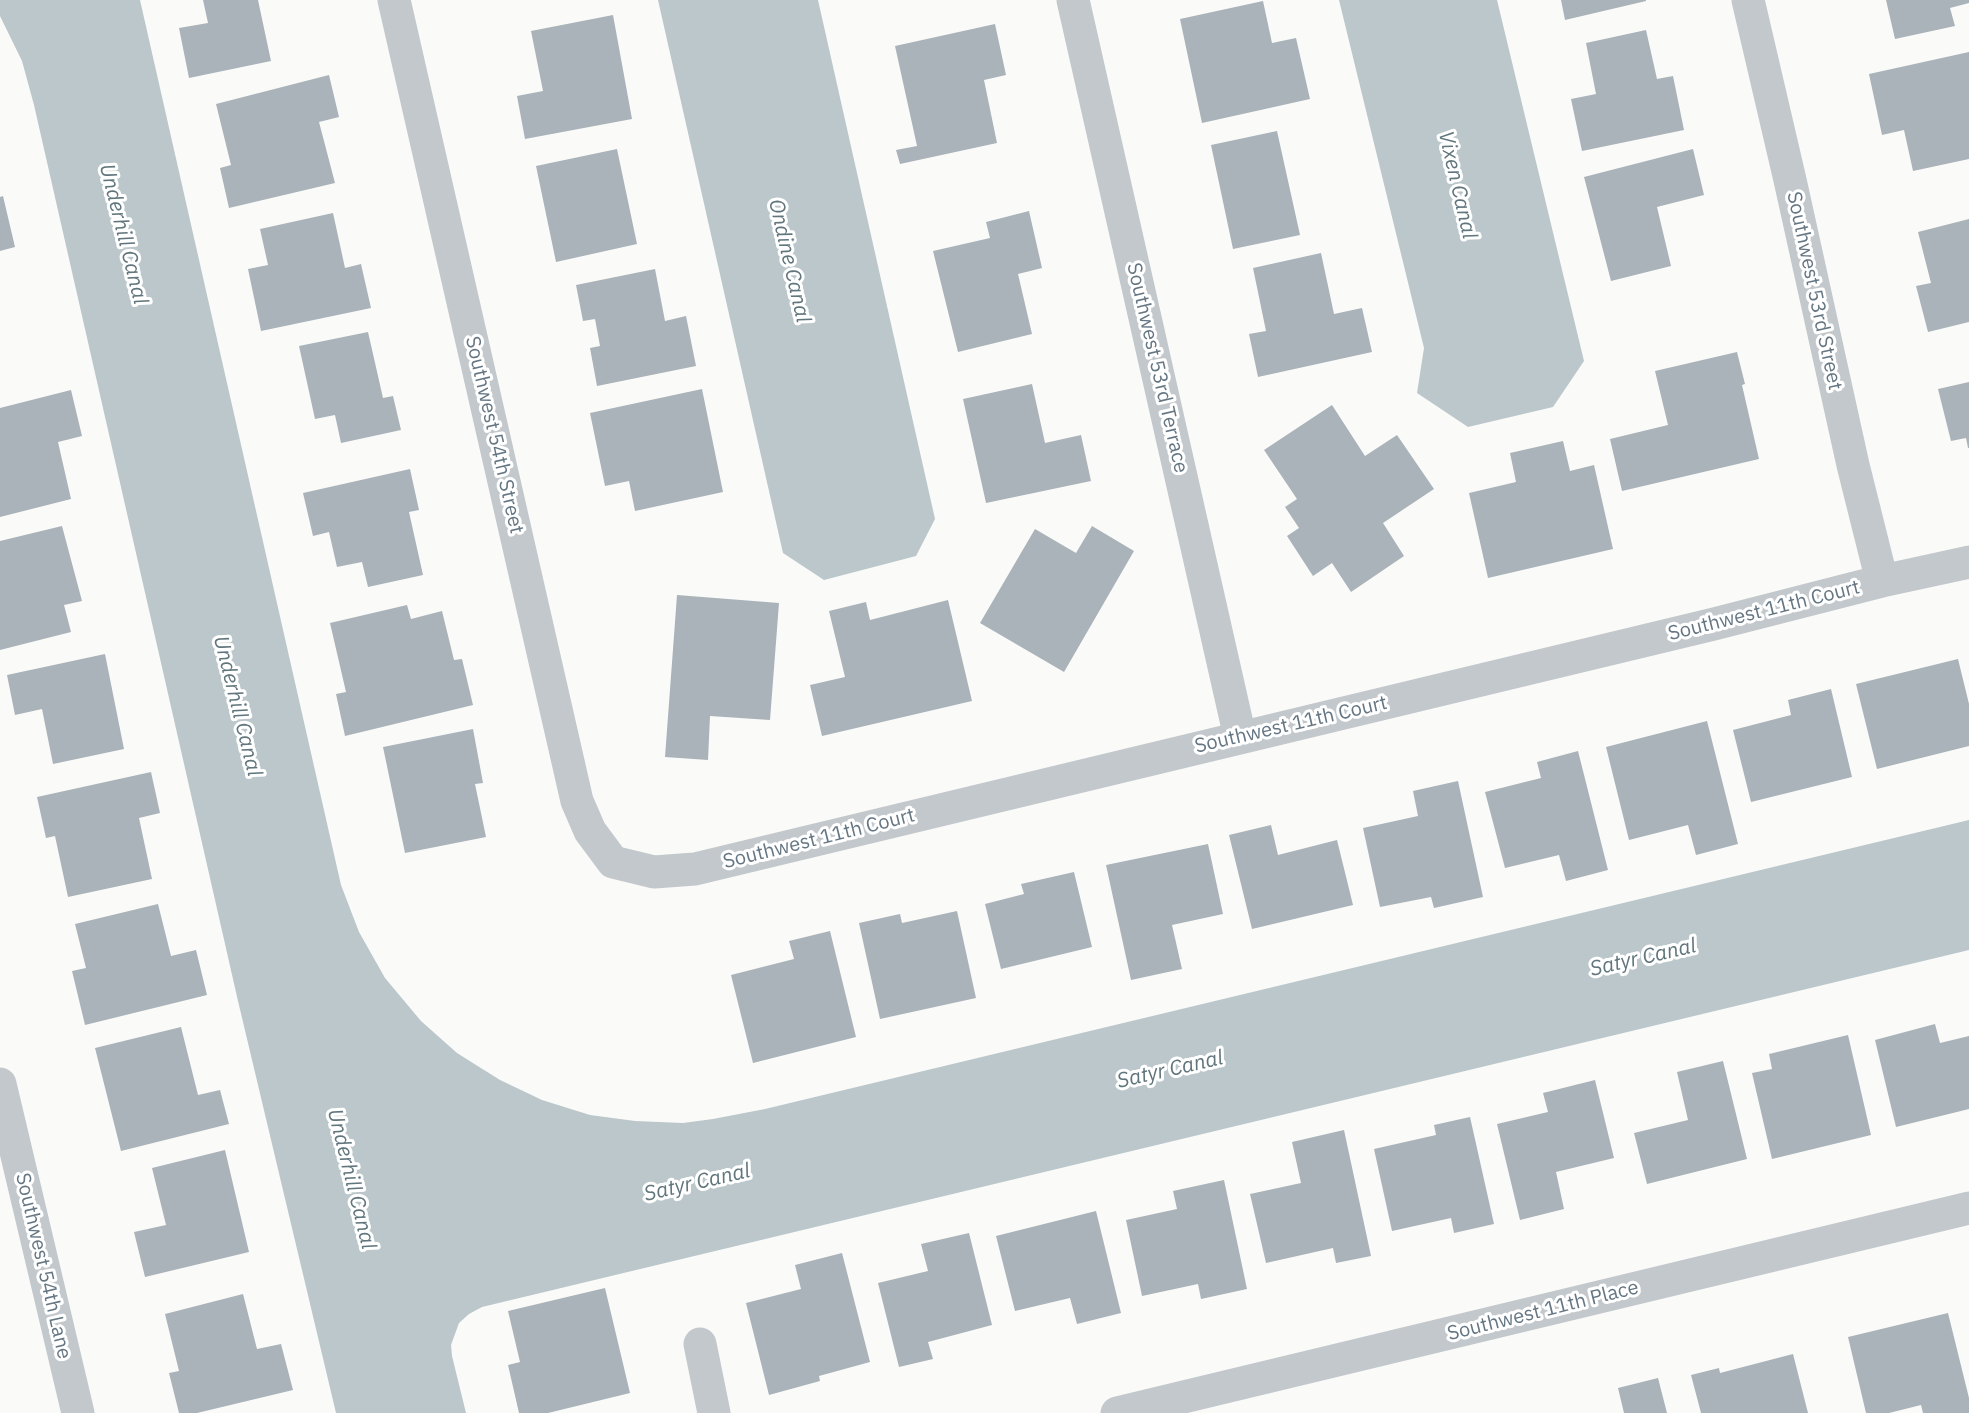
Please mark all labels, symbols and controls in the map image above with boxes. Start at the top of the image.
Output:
water label: Vixen Canal [1432,129,1482,241]
water label: Underhill Canal [93,161,153,307]
street label: Southwest 53rd Street [1781,189,1847,393]
water label: Ondine Canal [763,197,815,325]
street label: Southwest 53rd Terrace [1121,261,1193,475]
street label: Southwest 54th Street [460,334,528,536]
street label: Southwest 11th Court [1666,576,1862,646]
water label: Underhill Canal [207,633,267,779]
street label: Southwest 11th Court [1193,691,1389,759]
street label: Southwest 11th Court [721,804,917,874]
water label: Satyr Canal [1587,934,1699,982]
water label: Satyr Canal [1114,1046,1226,1094]
water label: Underhill Canal [321,1106,381,1252]
water label: Satyr Canal [641,1159,753,1207]
street label: Southwest 54th Lane [10,1171,76,1361]
street label: Southwest 11th Place [1445,1276,1641,1346]

